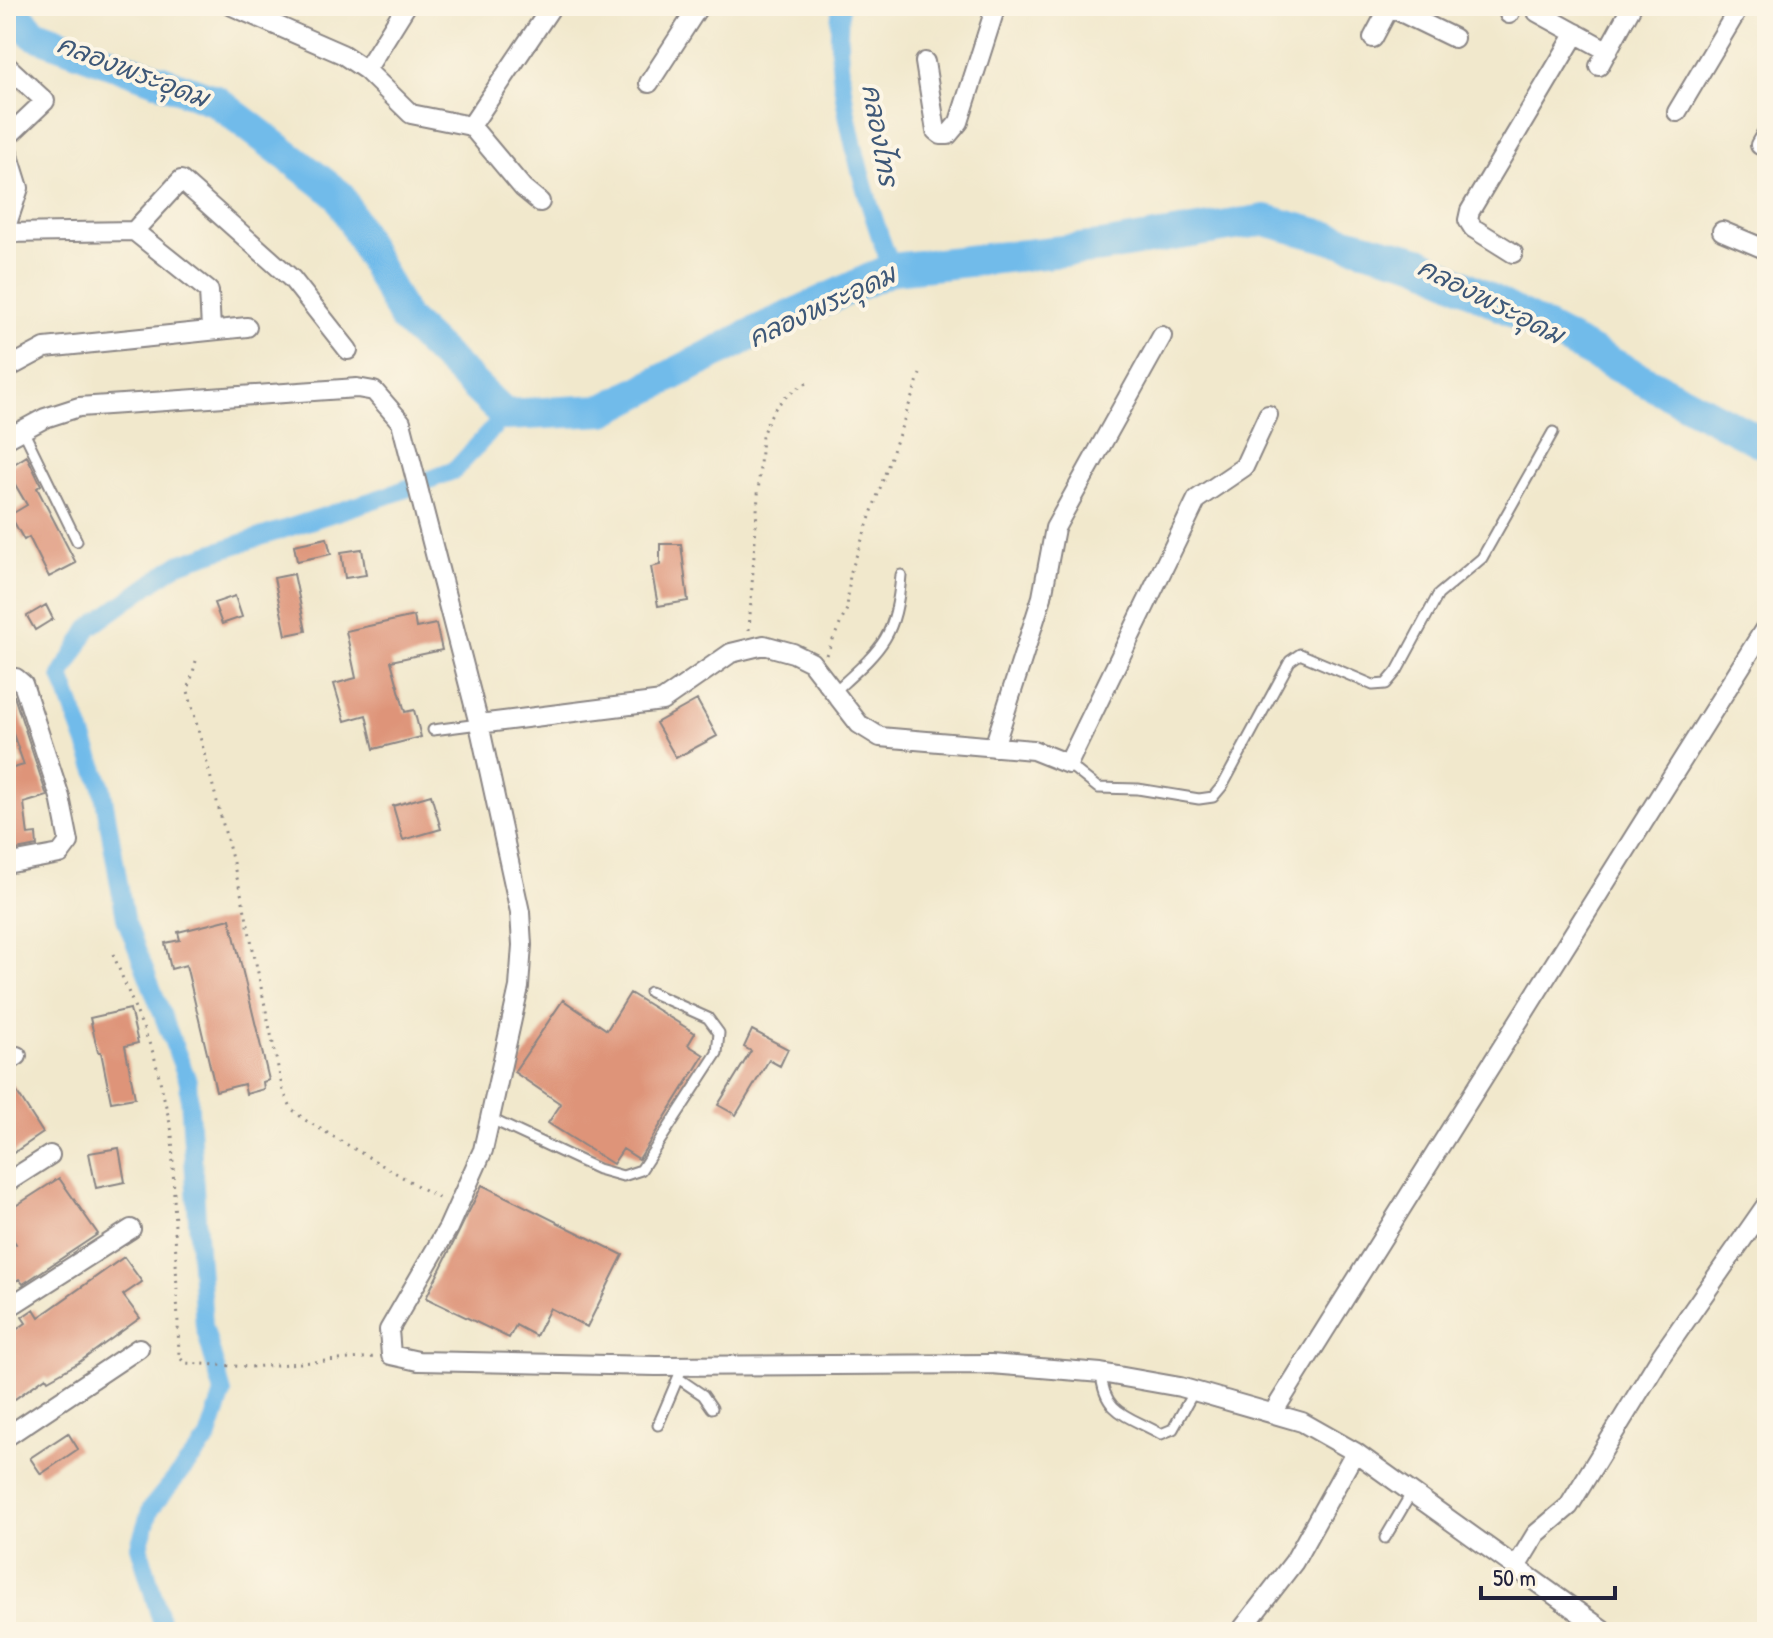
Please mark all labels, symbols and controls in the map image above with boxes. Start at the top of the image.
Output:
water label: คลองพระอุดม [52,26,215,119]
water label: คลองไทร [854,81,907,191]
water label: คลองพระอุดม [1411,249,1572,356]
water label: คลองพระอุดม [742,255,904,358]
scale bar [1481,1550,1615,1600]
text: 50 m [1493,1561,1536,1593]

